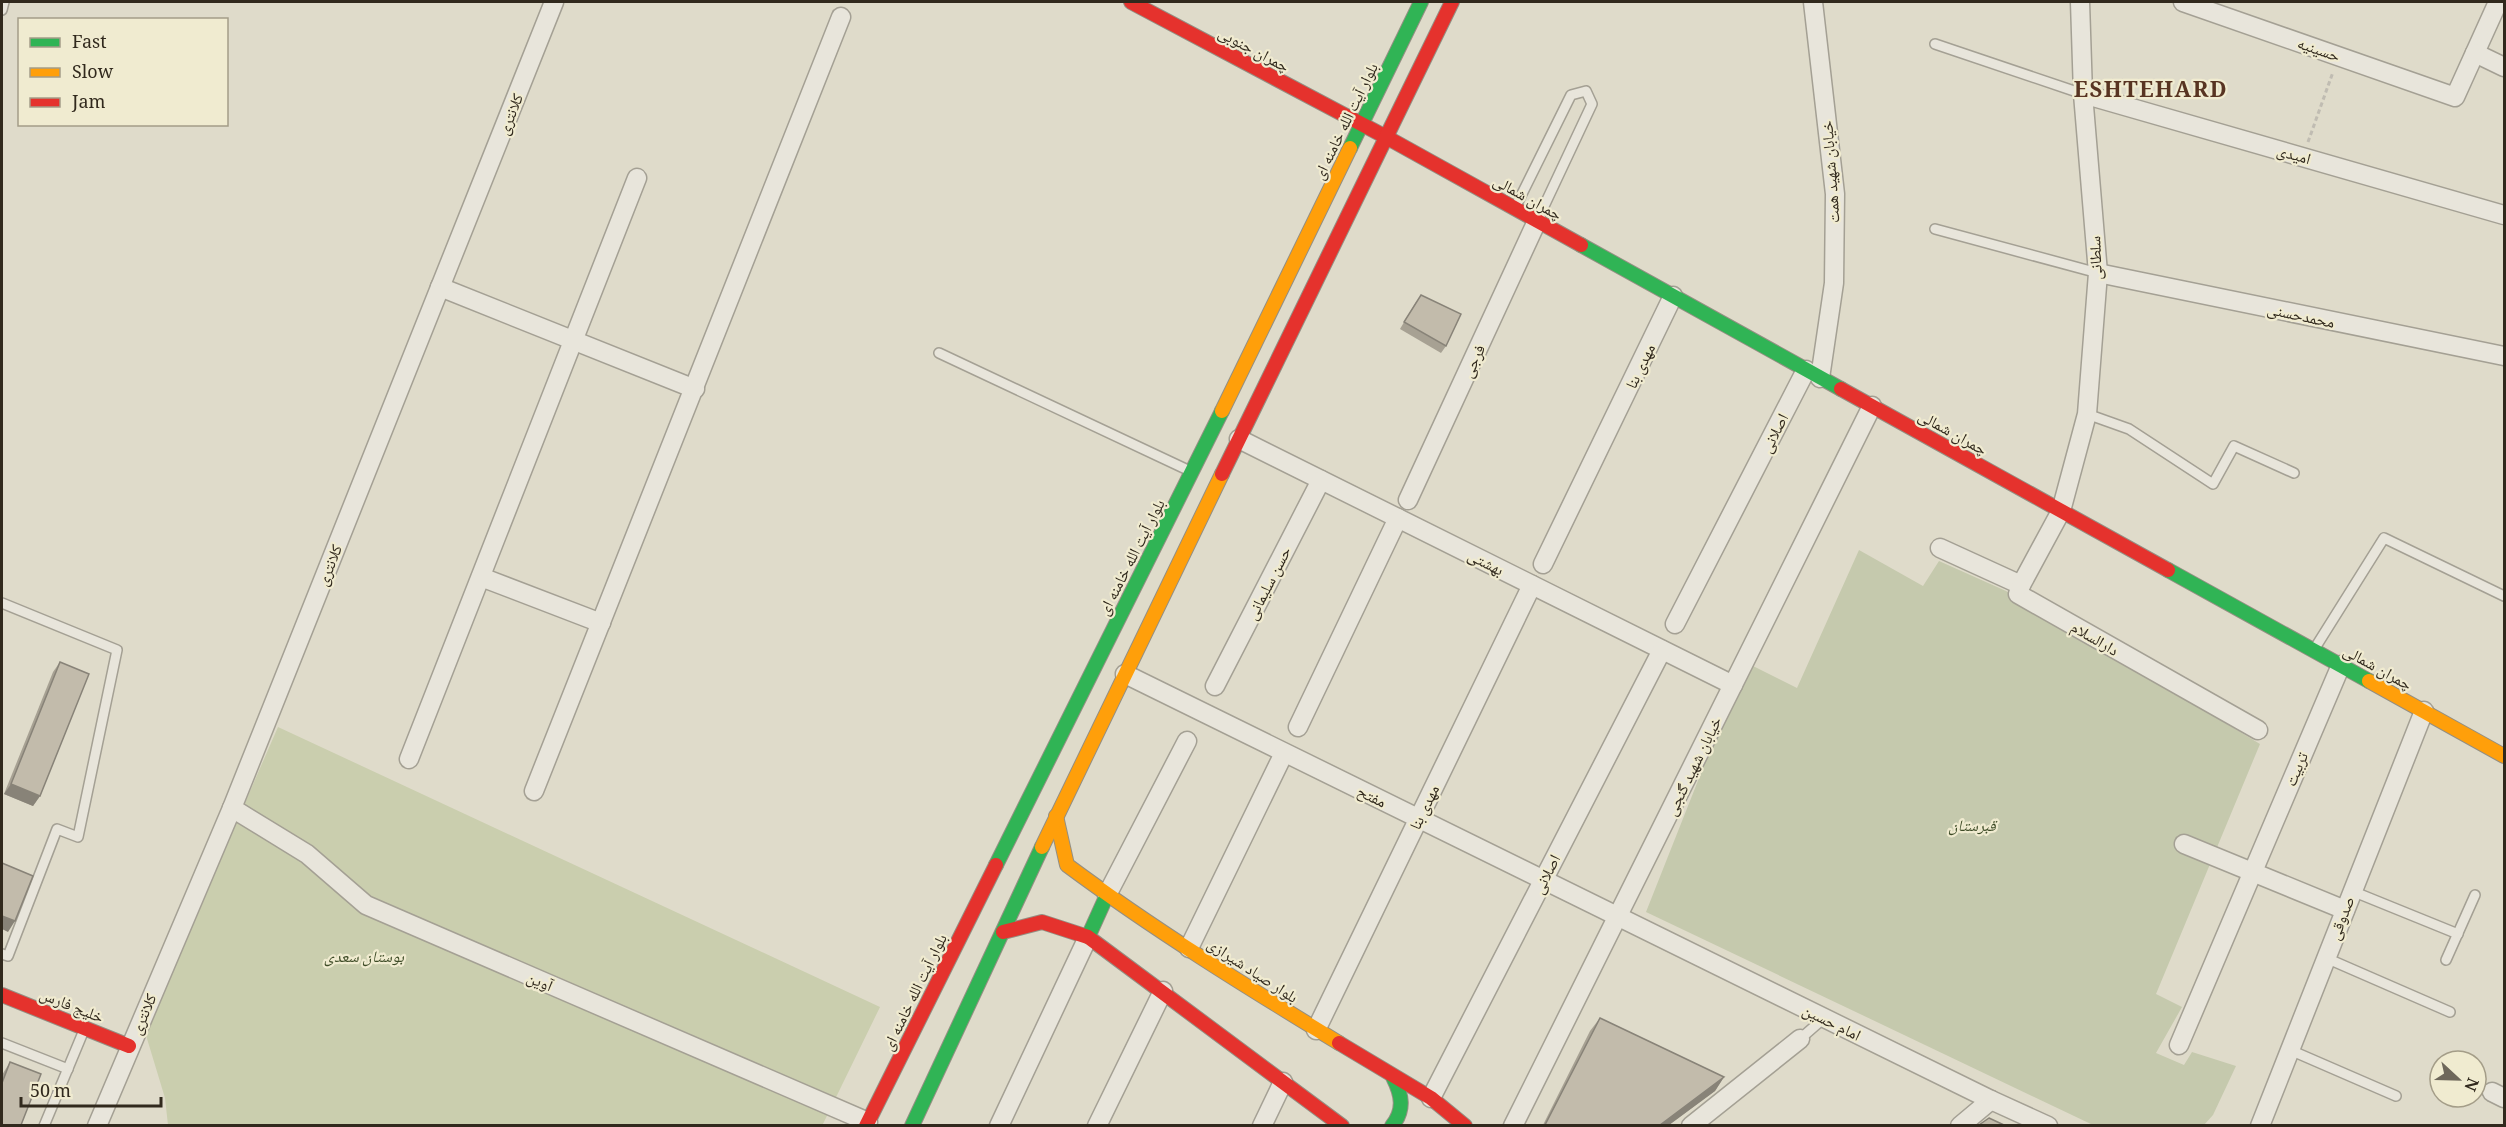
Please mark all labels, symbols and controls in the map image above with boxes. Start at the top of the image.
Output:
legend [18,18,228,126]
street label: چمران جنوبی [1212,21,1293,81]
text: Fast [72,29,107,59]
street label: حسینیه [2293,31,2343,71]
text: Slow [72,59,114,89]
street label: بلوار آیت الله خامنه ای [1307,59,1387,185]
district label: ESHTEHARD [2074,73,2228,111]
text: Jam [71,89,106,119]
street label: کلانتری [492,90,533,140]
street label: خیابان شهید همت [1815,120,1850,224]
street label: امیدی [2273,139,2314,174]
street label: چمران شمالی [1487,169,1566,229]
street label: سلطانی [2083,235,2112,280]
street label: محمدحسنی [2264,297,2337,338]
street label: مهدی بنا [1620,340,1665,394]
street label: فرجی [1456,341,1495,383]
street label: چمران شمالی [1912,404,1991,464]
street label: اصلانی [1755,409,1798,459]
street label: بلوار آیت الله خامنه ای [1092,495,1174,621]
street label: کلانتری [311,541,352,591]
street label: حسن سلیمانی [1240,542,1300,626]
street label: بهشتی [1462,544,1508,585]
street label: دارالسلام [2064,615,2123,665]
street label: چمران شمالی [2337,639,2416,699]
street label: خیابان شهید گنجی [1659,713,1731,821]
street label: تربیت [2279,748,2318,791]
street label: مفتح [1352,780,1390,817]
street label: مهدی بنا [1404,781,1449,835]
park label: قبرستان [1948,814,1998,841]
street label: اصلانی [1527,850,1570,900]
street label: صدوقی [2323,893,2364,945]
street label: بلوار آیت الله خامنه ای [876,930,956,1056]
street label: بلوار صیاد شیرازی [1200,932,1303,1012]
park label: بوستان سعدی [324,945,404,972]
street label: آوین [522,966,557,1001]
street label: خلیج فارس [35,982,107,1032]
street label: کلانتری [124,990,166,1040]
street label: امام حسین [1797,998,1865,1050]
north arrow [2428,1049,2488,1109]
scale bar [21,1070,160,1108]
text: N [2455,1073,2484,1095]
text: 50 m [30,1078,71,1108]

